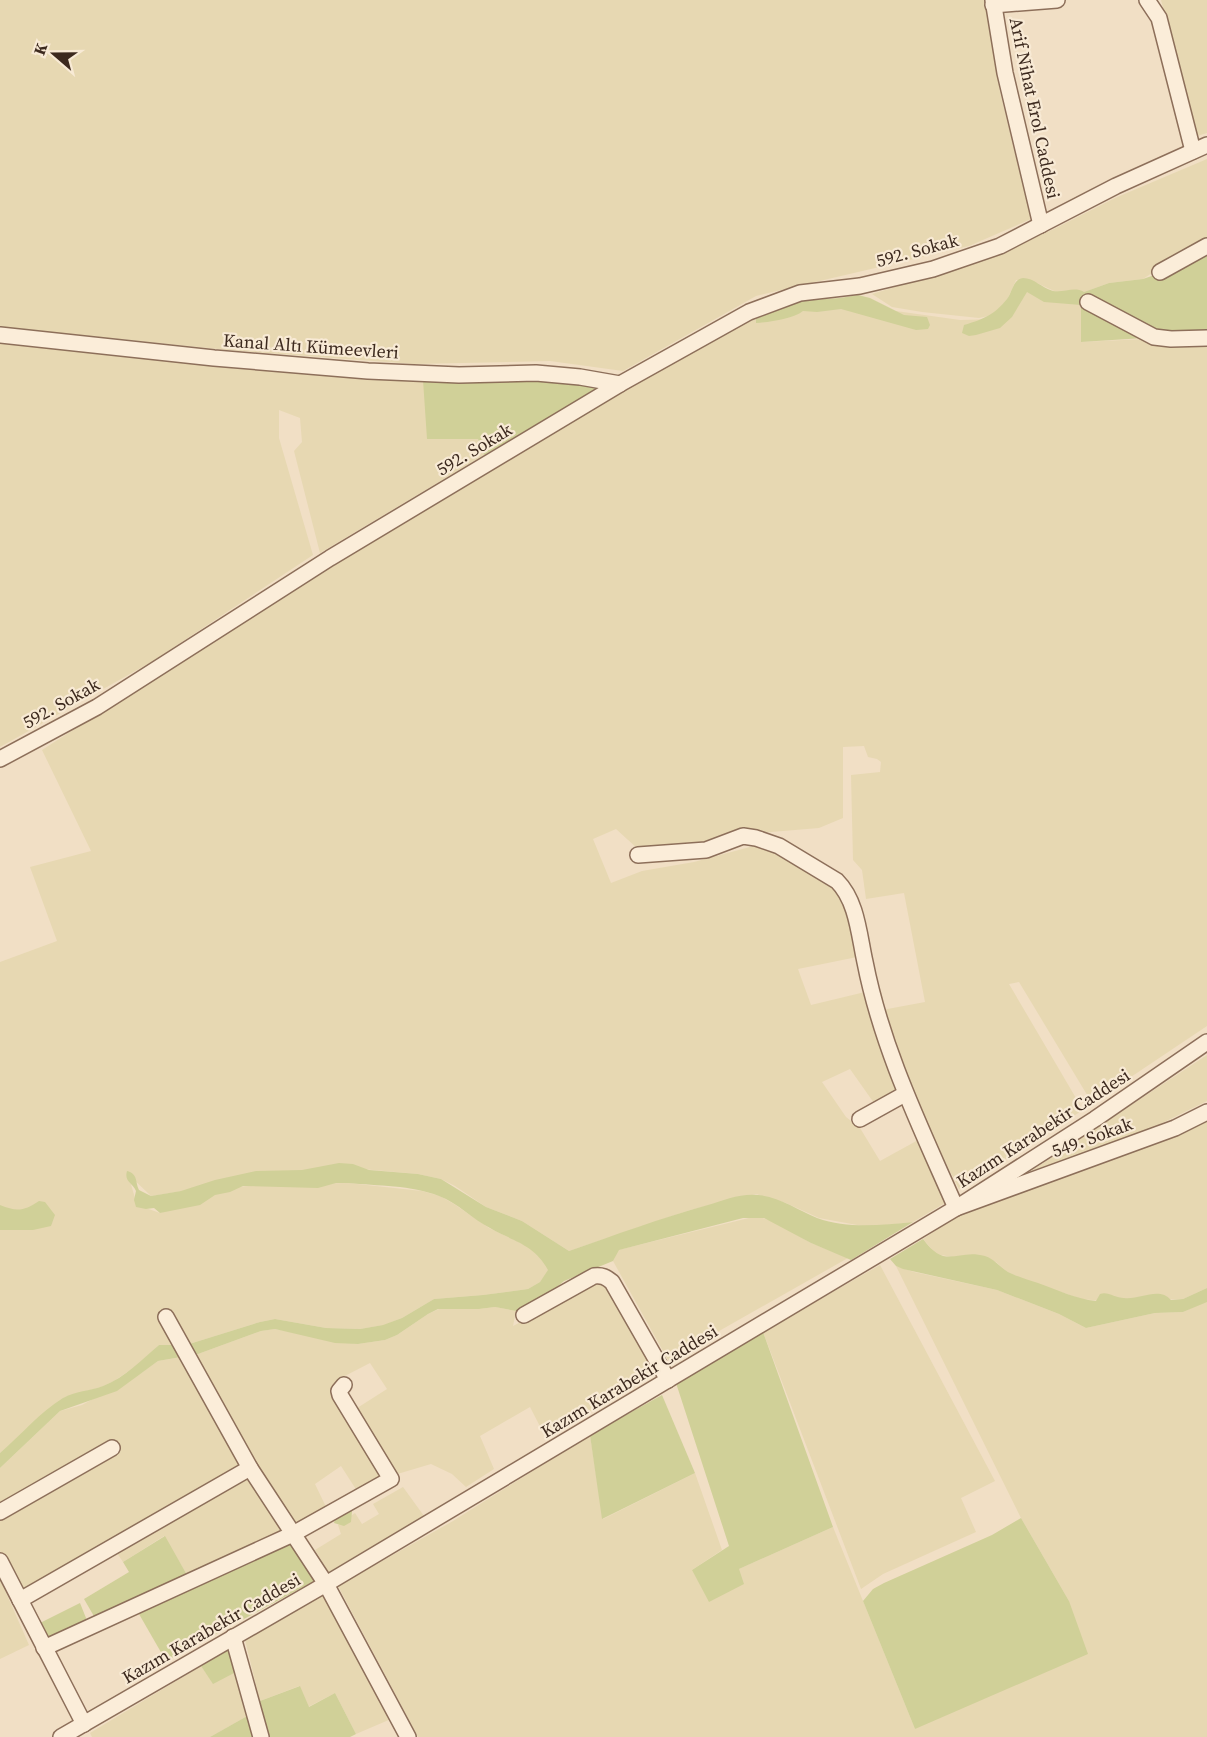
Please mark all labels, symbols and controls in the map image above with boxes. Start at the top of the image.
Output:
street label: Arif Nihat Erol Caddesi [1004,15,1066,201]
north arrow [24,24,84,84]
text: K [28,39,52,58]
street label: 592. Sokak [873,227,961,273]
street label: Kanal Altı Kümeevleri [222,327,400,365]
street label: 592. Sokak [431,416,517,481]
street label: 592. Sokak [18,672,104,734]
street label: Kazım Karabekir Caddesi [951,1062,1135,1194]
street label: 549. Sokak [1048,1111,1136,1163]
street label: Kazım Karabekir Caddesi [536,1318,722,1444]
street label: Kazım Karabekir Caddesi [117,1567,305,1689]

